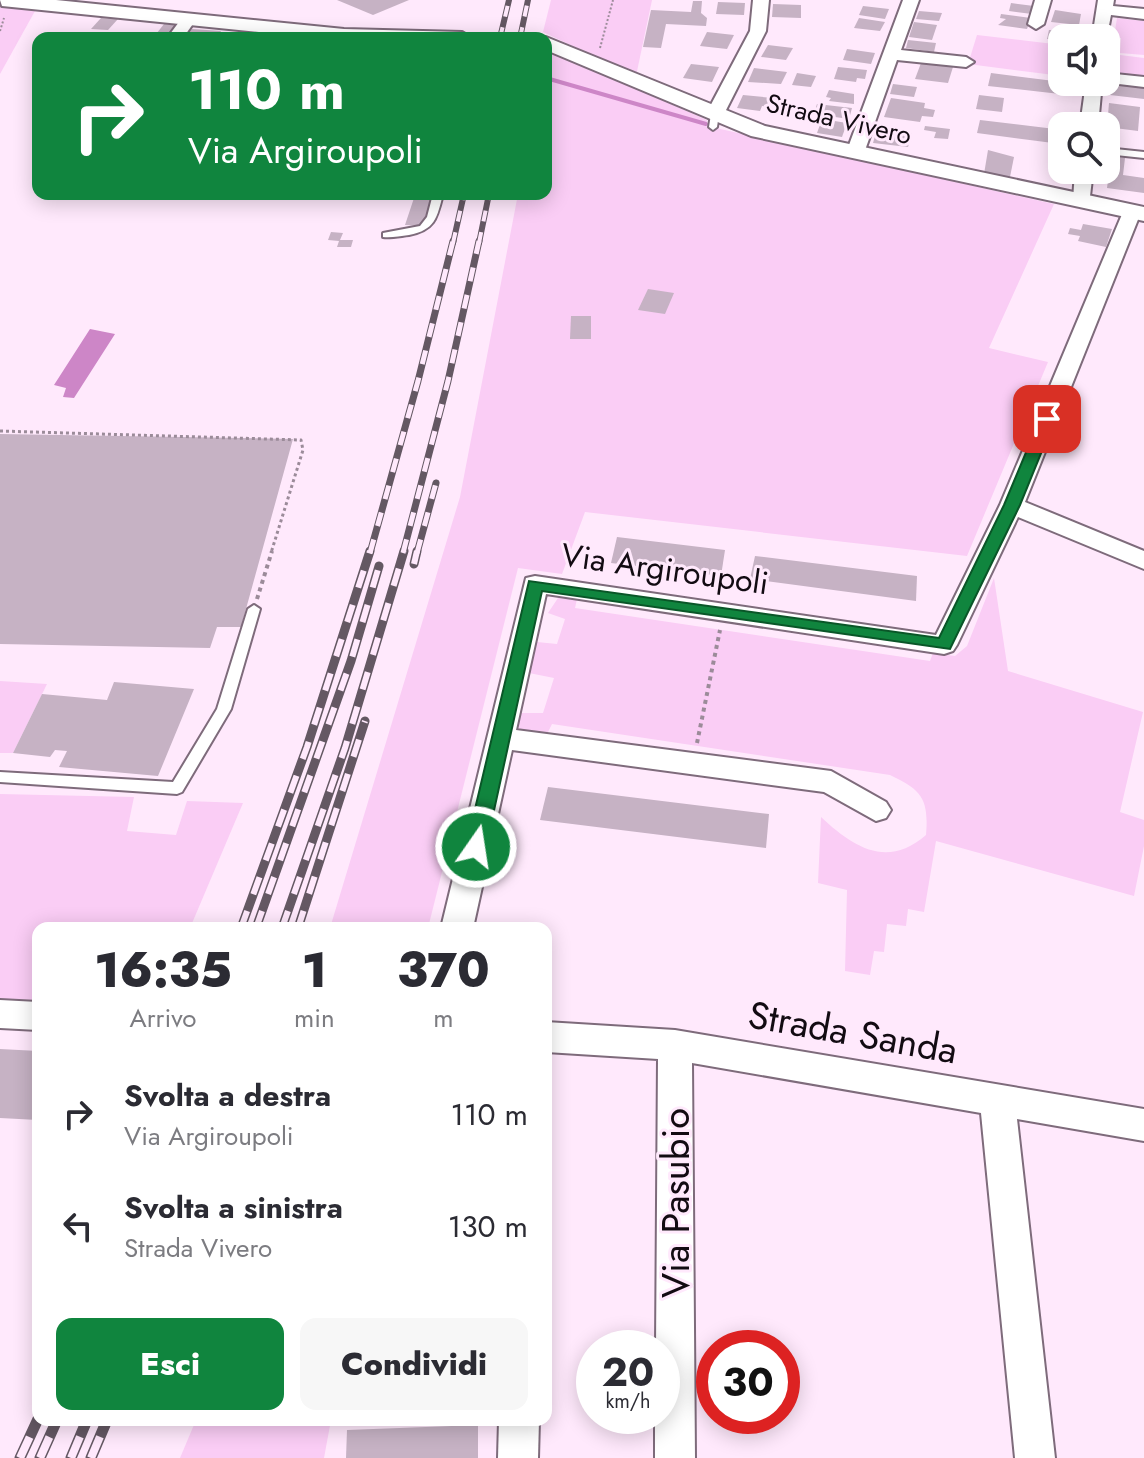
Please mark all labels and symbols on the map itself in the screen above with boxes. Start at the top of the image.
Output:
street label: Strada Vivero [763,84,915,154]
pin [1013,385,1081,453]
street label: Via Argiroupoli [558,532,772,606]
position arrow [434,805,518,889]
street label: Strada Sanda [744,987,962,1077]
street label: Via Pasubio [648,1108,703,1298]
speed limit sign: 30 [696,1330,800,1434]

